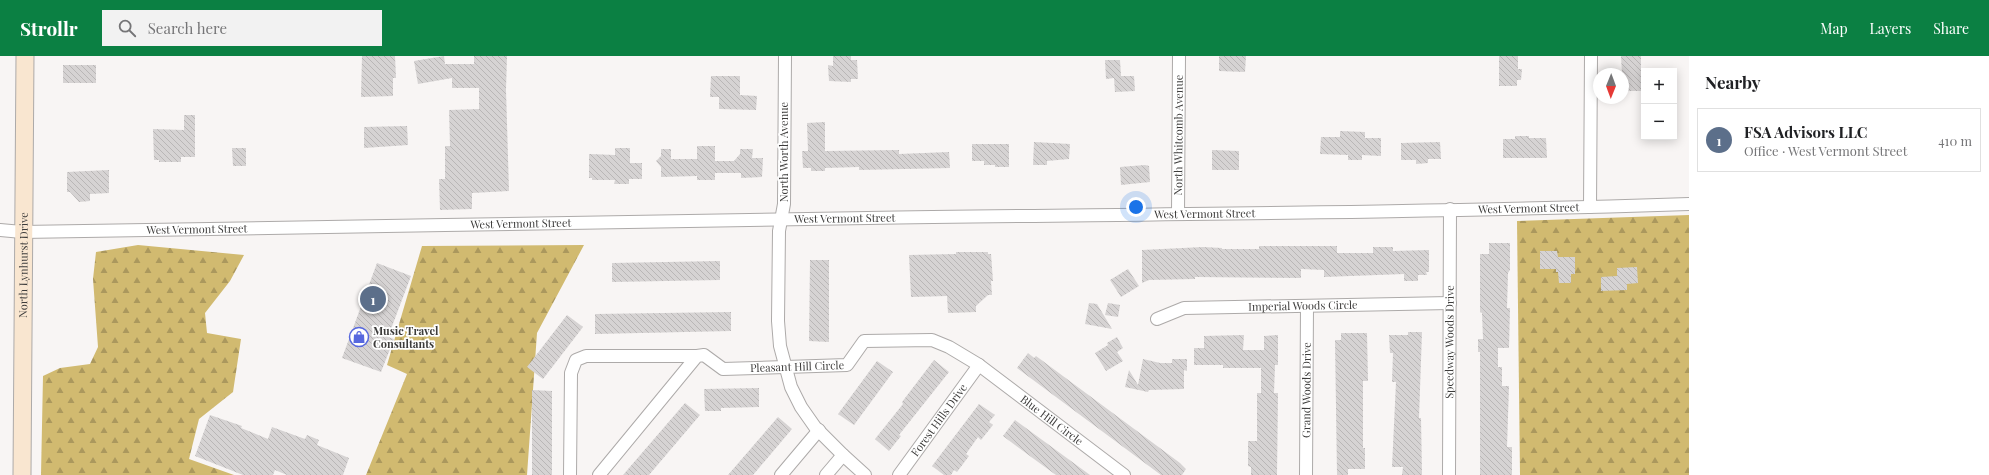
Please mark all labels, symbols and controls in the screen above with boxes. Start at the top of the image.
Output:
search box [102,10,382,46]
text: Strollr [20,15,78,41]
icon: search [116,17,138,39]
text: Search here [148,18,227,38]
text: Map [1820,19,1848,38]
text: Layers [1870,19,1911,38]
text: Share [1933,19,1969,38]
north arrow [1593,68,1629,104]
map controls [1641,68,1677,140]
button: + [1641,68,1677,104]
text: Nearby [1705,71,1760,93]
street label: North Whitcomb Avenue [1170,74,1186,195]
street label: North Worth Avenue [776,101,791,202]
button: − [1641,104,1677,140]
text: FSA Advisors LLC [1744,122,1867,142]
text: 1 [1717,132,1721,149]
text: 410 m [1938,132,1972,149]
text: Office · West Vermont Street [1744,142,1907,159]
your location [1126,197,1146,217]
street label: West Vermont Street [1477,199,1580,217]
street label: West Vermont Street [1153,205,1255,221]
street label: West Vermont Street [793,210,896,226]
street label: North Lynhurst Drive [15,212,31,318]
street label: West Vermont Street [469,215,572,232]
street label: West Vermont Street [145,220,248,237]
pin: 1 [360,284,386,314]
street label: Speedway Woods Drive [1441,285,1457,399]
street label: Imperial Woods Circle [1248,297,1358,314]
place label: Music Travel Consultants [373,323,439,351]
shop icon: Music Travel Consultants [348,326,370,348]
street label: Grand Woods Drive [1298,342,1314,438]
street label: Pleasant Hill Circle [750,357,845,375]
street label: Forest Hills Drive [907,380,970,459]
street label: Blue Hill Circle [1018,391,1087,449]

